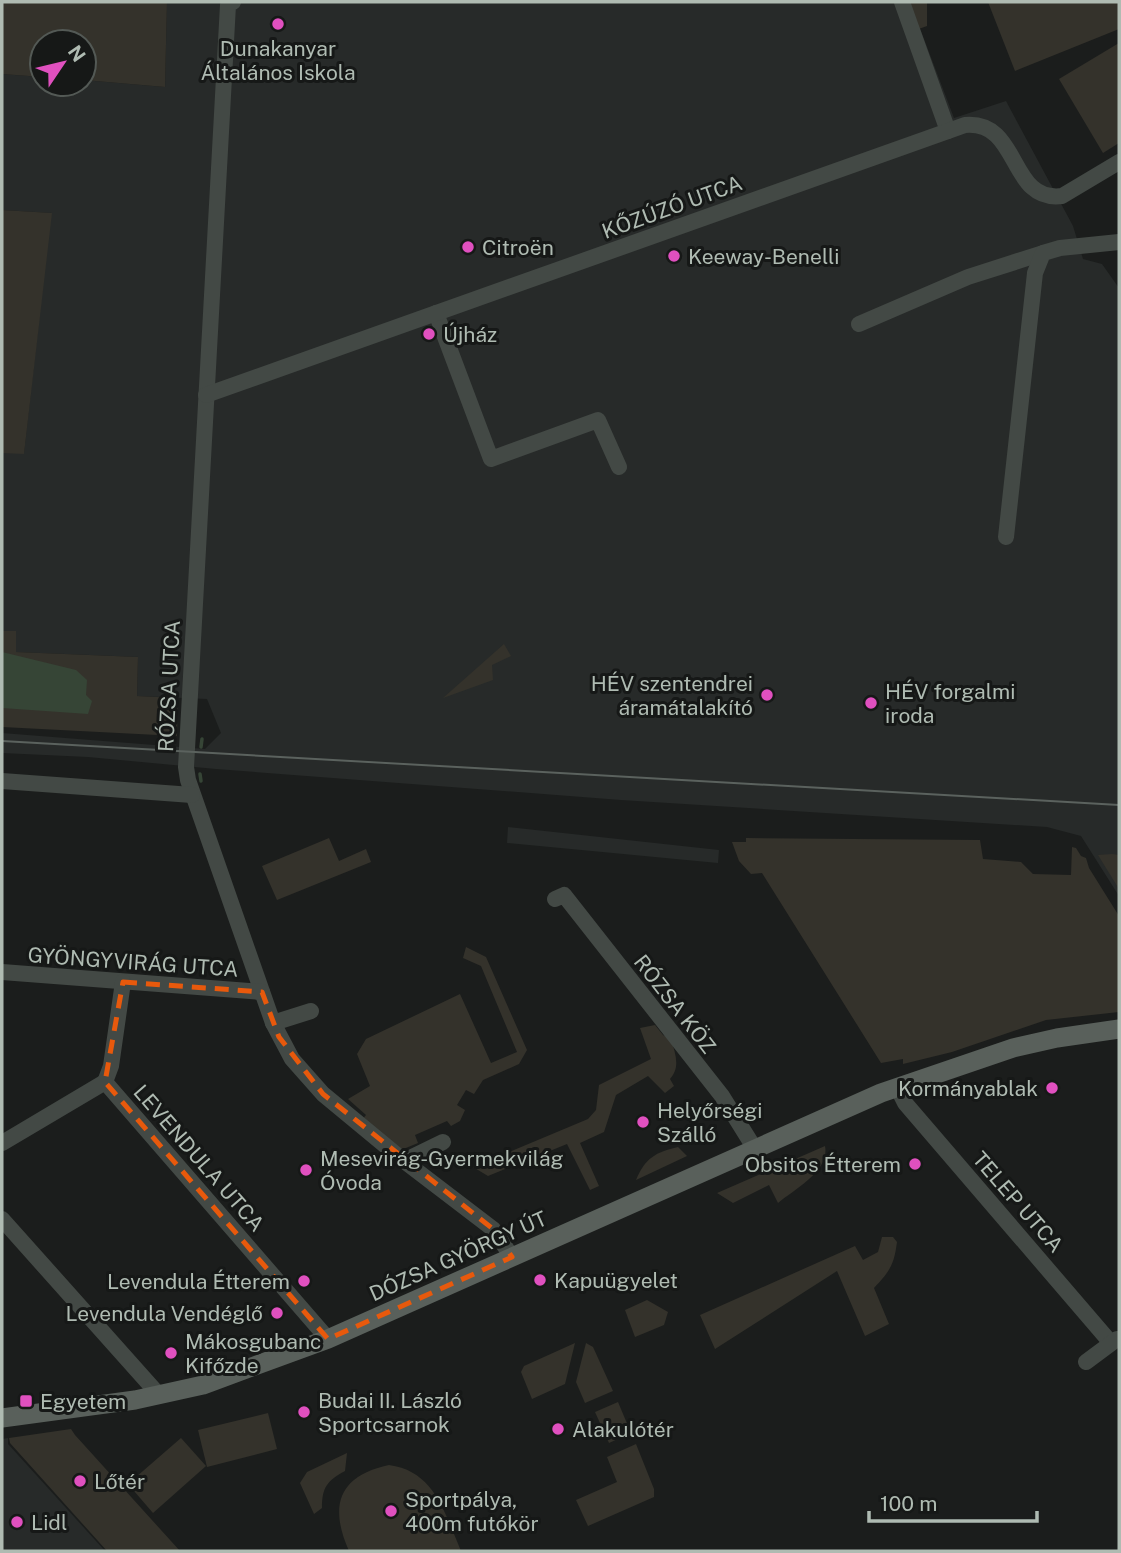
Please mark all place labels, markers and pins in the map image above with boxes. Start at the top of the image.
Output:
marker: Dunakanyar Általános Iskola [270,16,286,32]
place label: Dunakanyar Általános Iskola [200,36,356,85]
place label: Citroën [482,235,554,260]
marker: Citroën [460,239,476,255]
place label: Keeway-Benelli [688,244,839,269]
marker: Keeway-Benelli [666,248,682,264]
place label: Újház [443,322,497,347]
marker: Újház [421,326,437,342]
place label: HÉV szentendrei áramátalakító [591,671,753,720]
place label: HÉV forgalmi iroda [885,679,1015,728]
marker: HÉV szentendrei áramátalakító [759,687,775,703]
marker: HÉV forgalmi iroda [863,695,879,711]
place label: Kormányablak [898,1076,1038,1101]
marker: Kormányablak [1044,1080,1060,1096]
place label: Helyőrségi Szálló [657,1098,763,1147]
marker: Helyőrségi Szálló [635,1114,651,1130]
place label: Mesevirág-Gyermekvilág Óvoda [320,1146,564,1195]
place label: Obsitos Étterem [745,1152,901,1177]
marker: Obsitos Étterem [907,1156,923,1172]
marker: Mesevirág-Gyermekvilág Óvoda [298,1162,314,1178]
place label: Kapuügyelet [554,1268,678,1293]
place label: Levendula Étterem [107,1269,290,1294]
marker: Kapuügyelet [532,1272,548,1288]
marker: Levendula Étterem [296,1273,312,1289]
place label: Levendula Vendéglő [66,1301,263,1326]
marker: Levendula Vendéglő [269,1305,285,1321]
place label: Mákosgubanc Kifőzde [185,1329,321,1378]
marker: Mákosgubanc Kifőzde [163,1345,179,1361]
place label: Budai II. László Sportcsarnok [318,1388,462,1437]
place label: Egyetem [40,1389,126,1414]
marker: Egyetem [18,1393,34,1409]
marker: Budai II. László Sportcsarnok [296,1404,312,1420]
place label: Alakulótér [572,1417,674,1442]
marker: Alakulótér [550,1421,566,1437]
place label: Lőtér [94,1469,145,1494]
marker: Lőtér [72,1473,88,1489]
place label: Sportpálya, 400m futókör [405,1487,539,1536]
marker: Sportpálya, 400m futókör [383,1503,399,1519]
place label: Lidl [31,1510,67,1535]
marker: Lidl [9,1514,25,1530]

